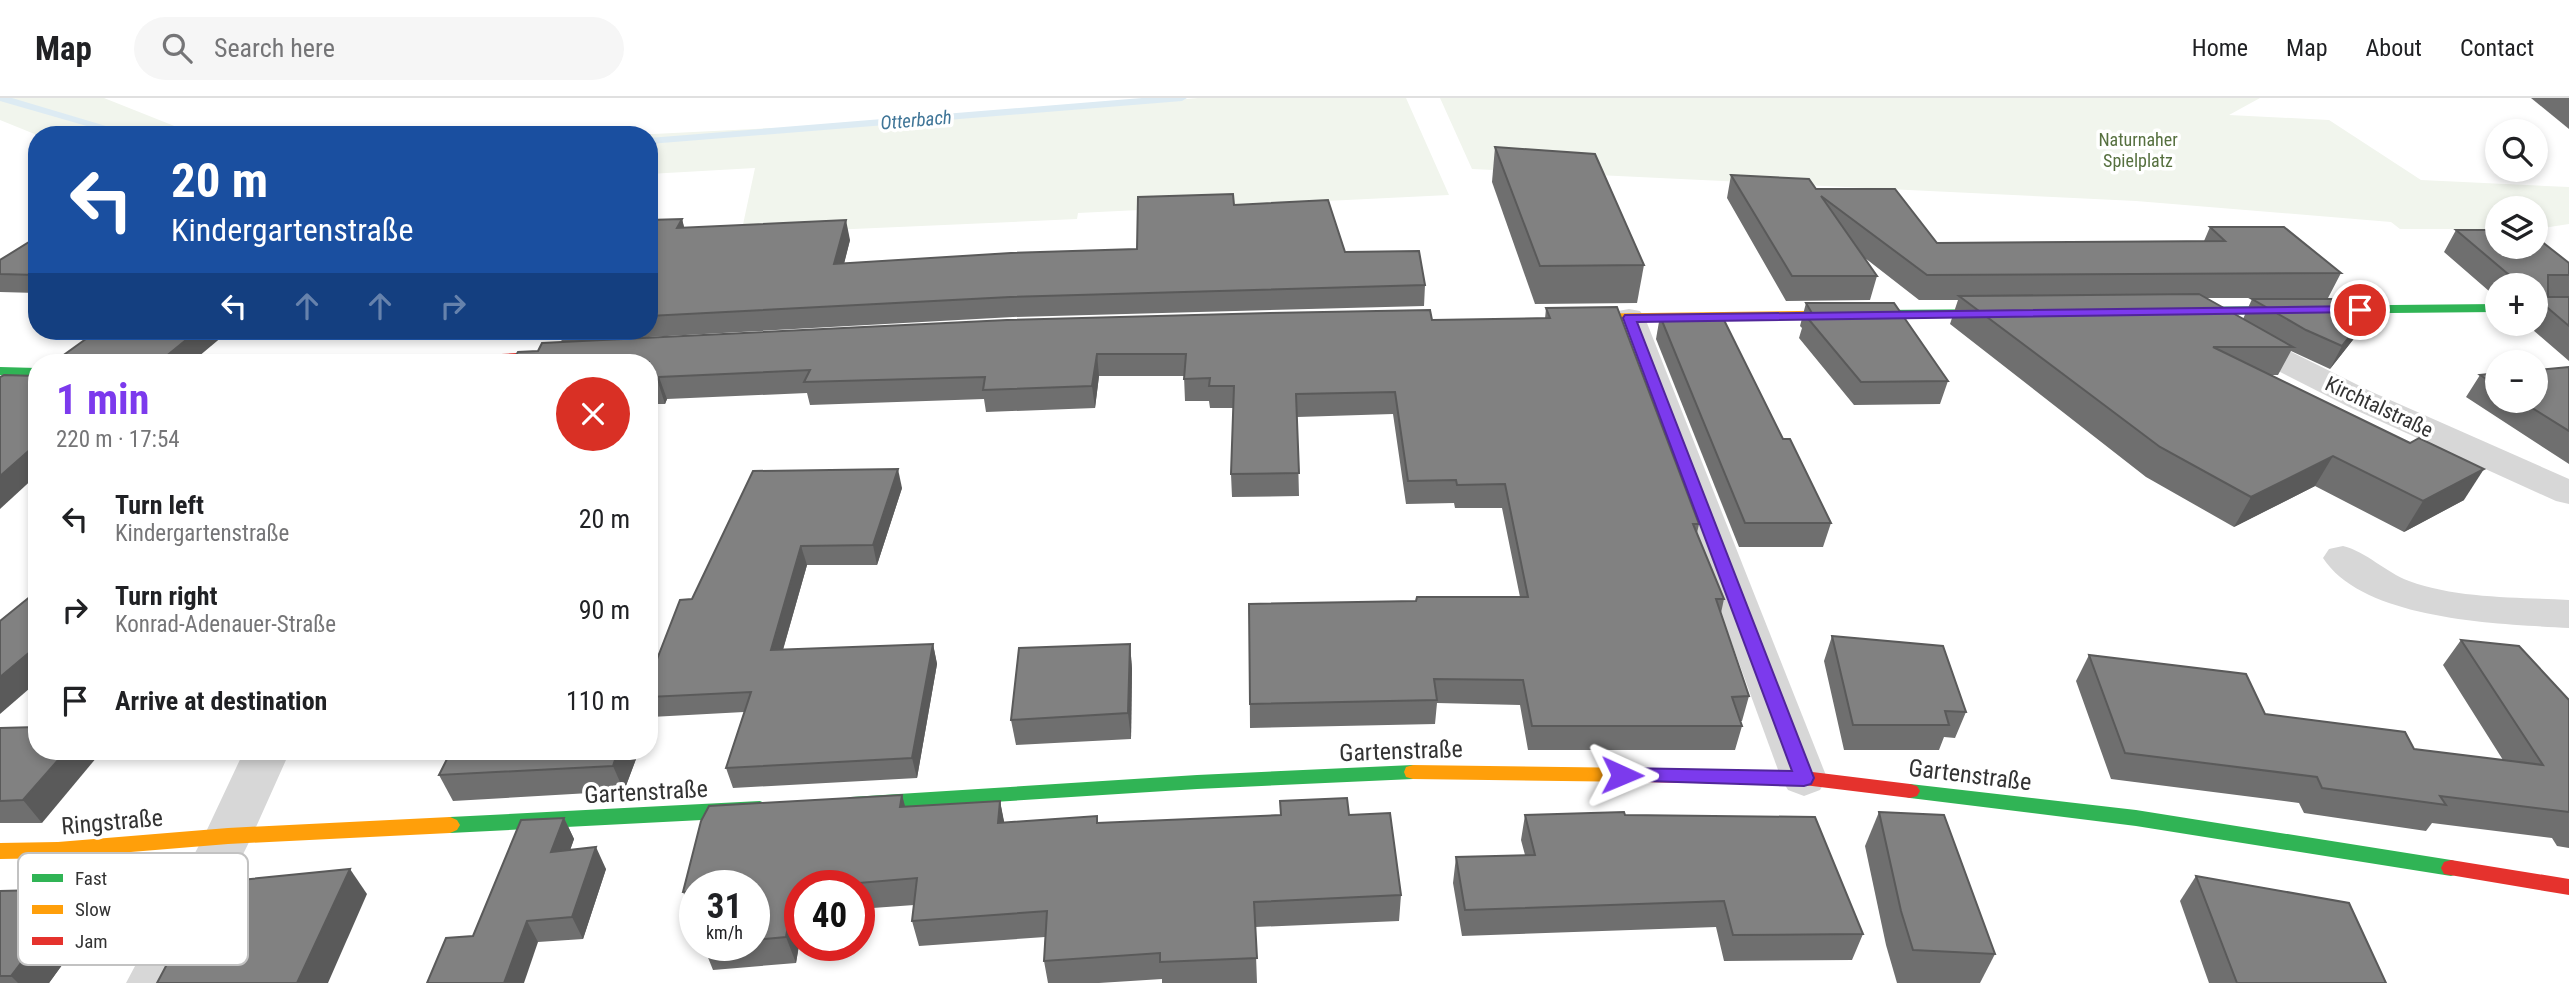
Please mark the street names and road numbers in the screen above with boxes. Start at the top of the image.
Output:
street label: Kirchtalstraße [2321,372,2437,442]
street label: Gartenstraße [1339,735,1463,767]
street label: Gartenstraße [1907,754,2033,796]
street label: Gartenstraße [583,775,709,809]
street label: Ringstraße [60,804,164,840]

